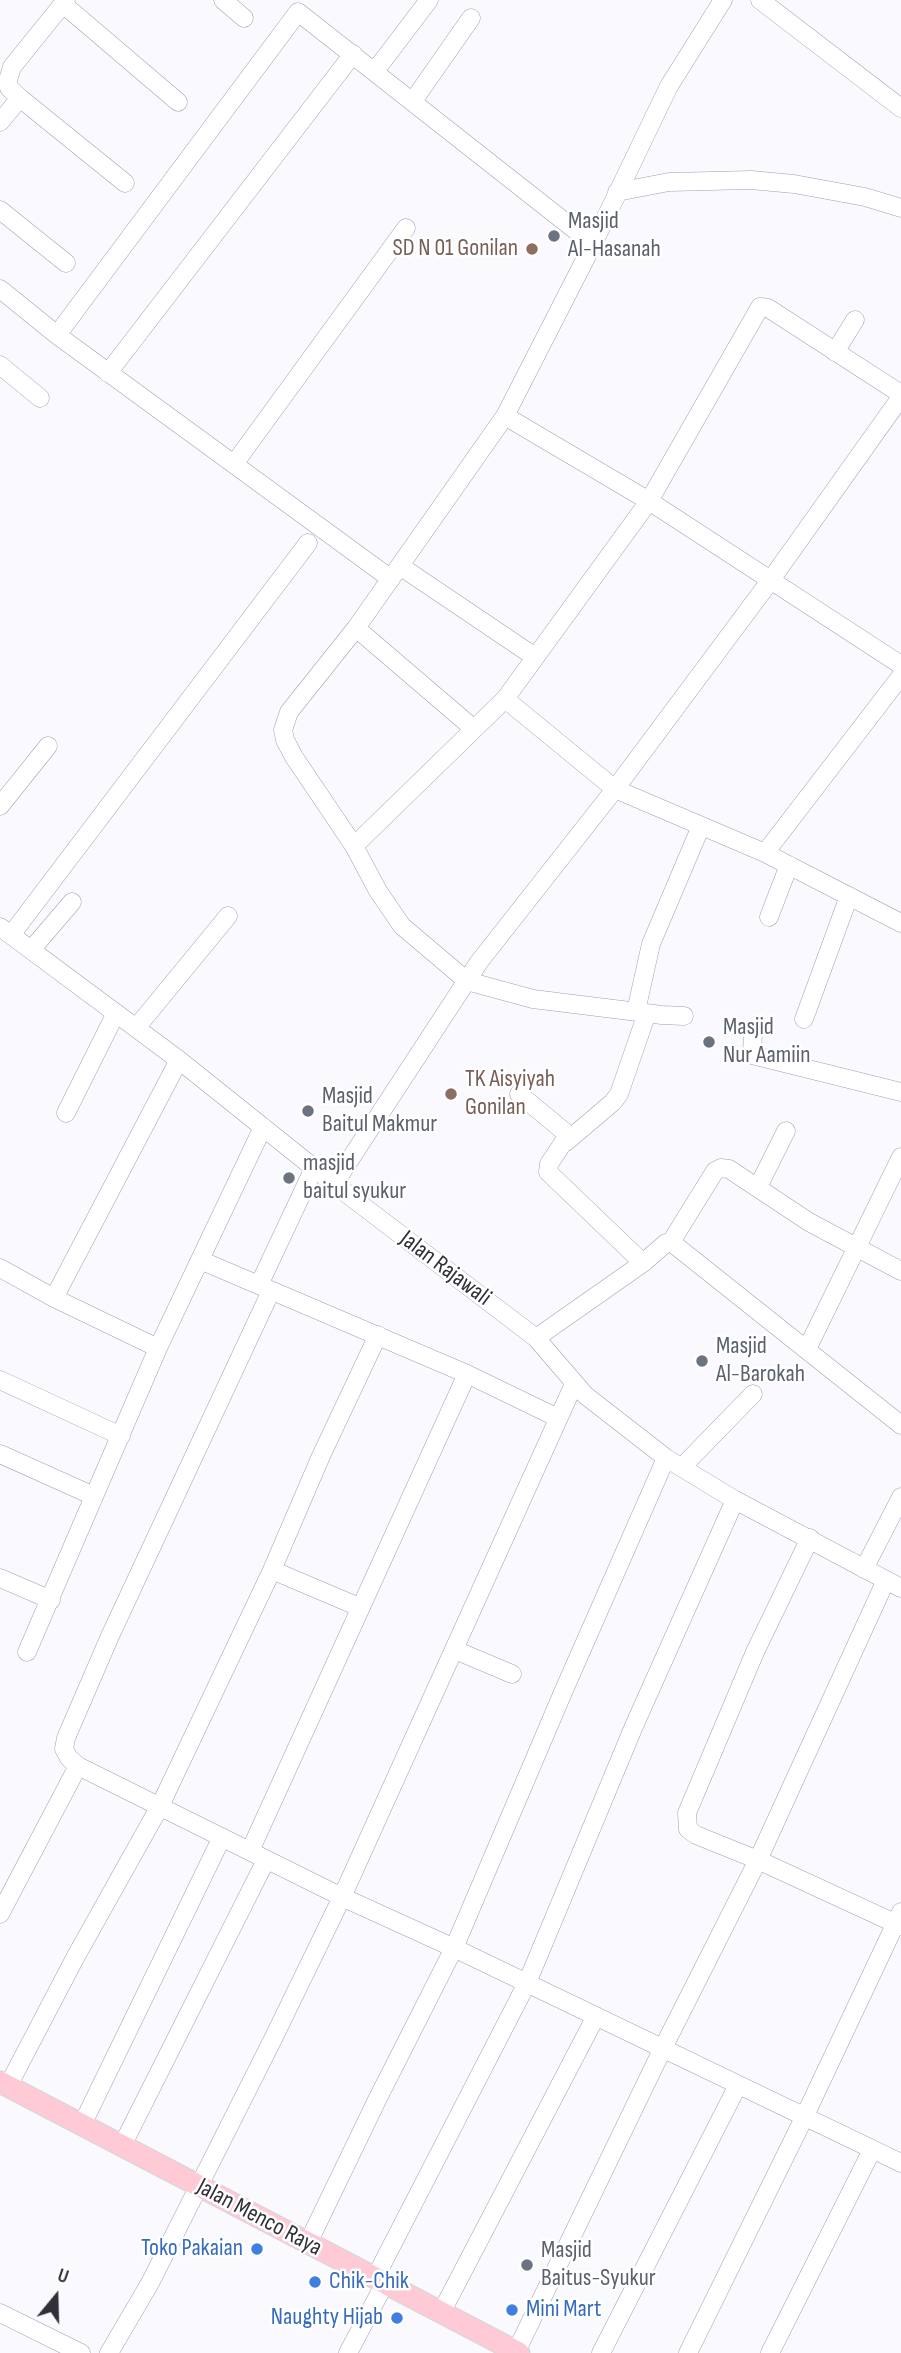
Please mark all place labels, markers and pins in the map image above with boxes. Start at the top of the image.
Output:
place label: Masjid Al-Hasanah [568,208,661,264]
marker: Masjid Al-Hasanah [546,228,562,244]
place label: SD N 01 Gonilan [392,235,518,263]
marker: SD N 01 Gonilan [524,241,540,257]
place label: Masjid Nur Aamiin [723,1014,810,1070]
marker: Masjid Nur Aamiin [701,1034,717,1050]
place label: TK Aisyiyah Gonilan [465,1066,555,1122]
place label: Masjid Baitul Makmur [322,1083,437,1139]
marker: TK Aisyiyah Gonilan [443,1086,459,1102]
marker: Masjid Baitul Makmur [300,1103,316,1119]
place label: masjid baitul syukur [303,1150,406,1206]
marker: masjid baitul syukur [281,1170,297,1186]
place label: Masjid Al-Barokah [716,1333,805,1389]
marker: Masjid Al-Barokah [694,1353,710,1369]
place label: Toko Pakaian [141,2235,243,2263]
place label: Masjid Baitus-Syukur [541,2237,656,2293]
marker: Toko Pakaian [249,2241,265,2257]
marker: Masjid Baitus-Syukur [519,2257,535,2273]
place label: Chik-Chik [329,2268,409,2296]
marker: Chik-Chik [307,2274,323,2290]
place label: Mini Mart [526,2296,601,2324]
marker: Mini Mart [504,2302,520,2318]
place label: Naughty Hijab [271,2304,383,2332]
marker: Naughty Hijab [389,2310,405,2326]

